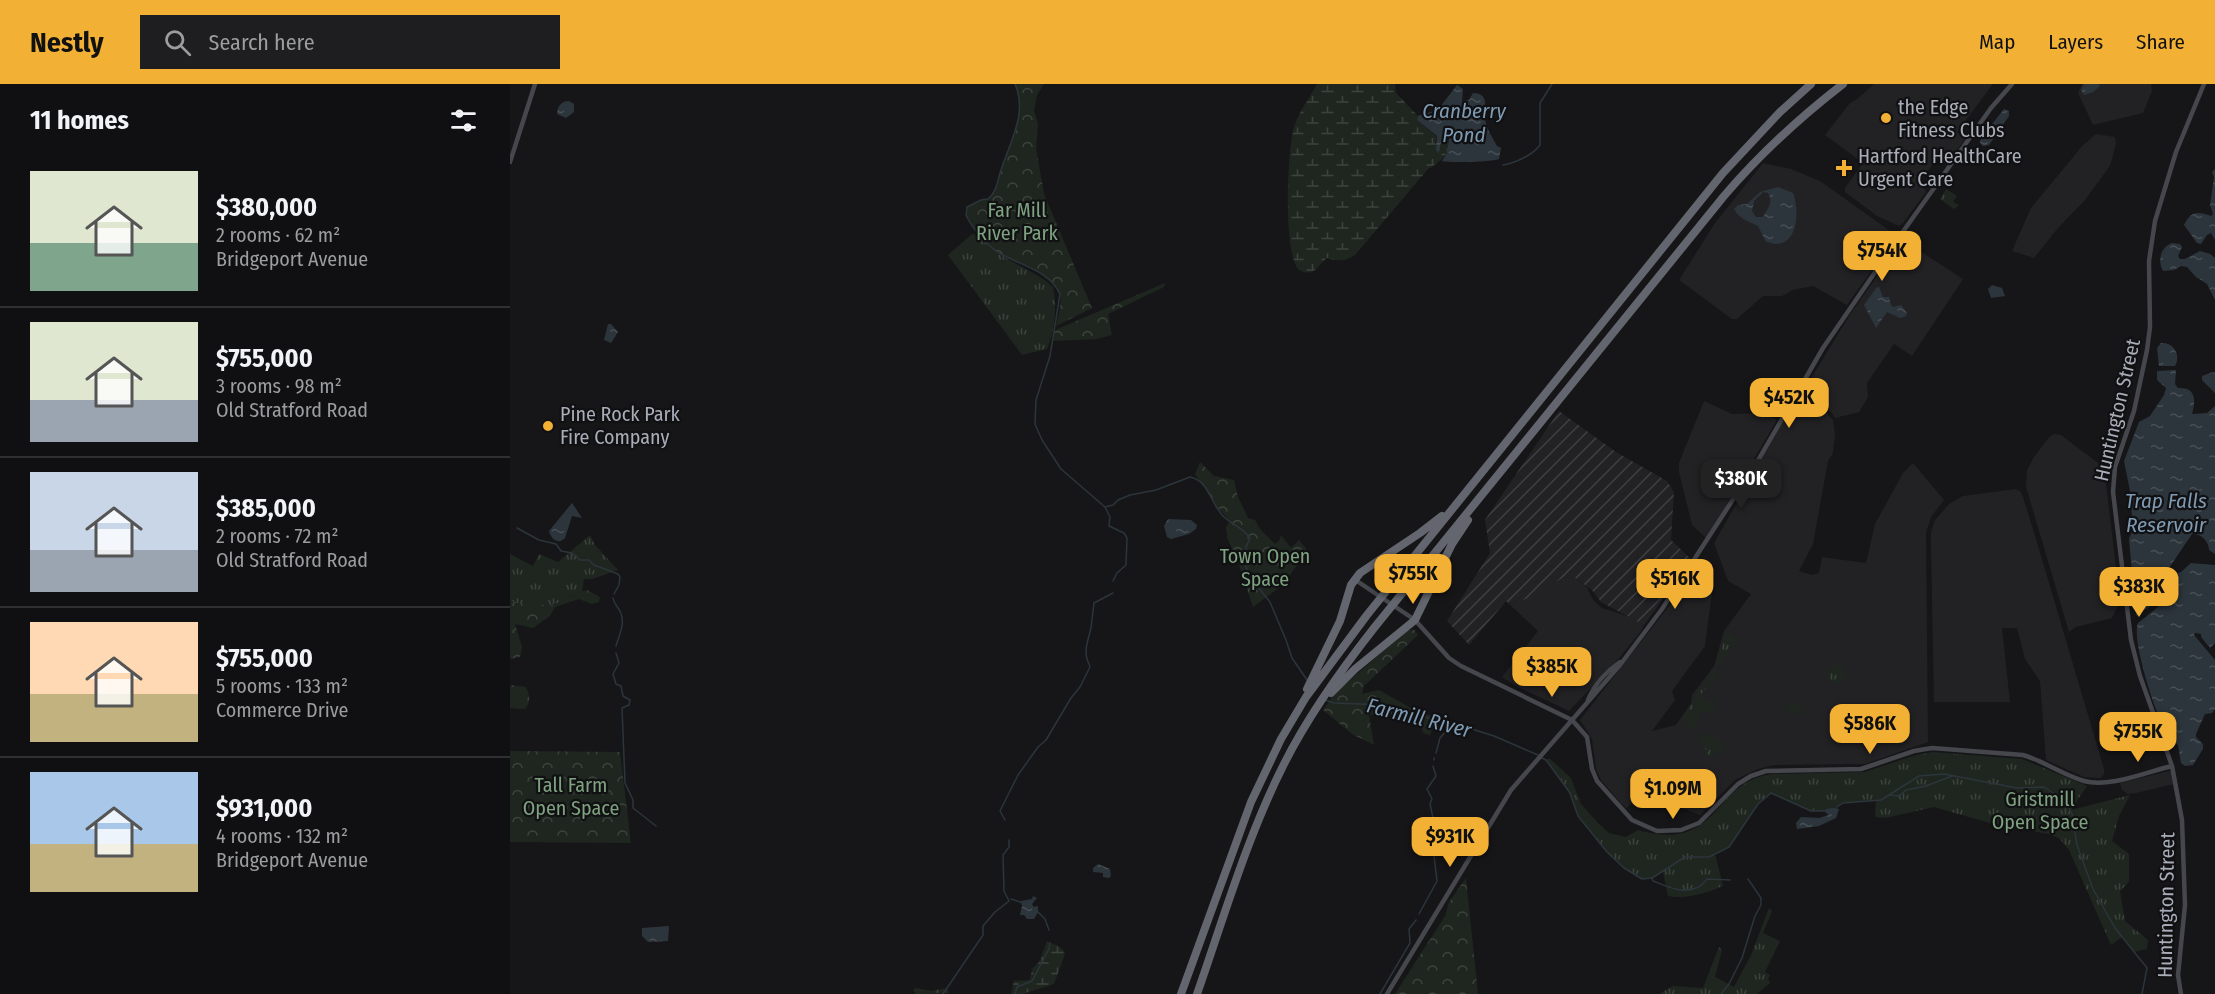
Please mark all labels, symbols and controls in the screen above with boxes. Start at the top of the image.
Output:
search box [140,15,560,69]
text: Nestly [30,26,104,59]
icon: search [161,26,194,59]
text: Search here [209,29,315,56]
text: Map [1979,29,2015,55]
text: Layers [2048,29,2103,55]
text: Share [2136,29,2185,55]
place label: the Edge Fitness Clubs [1898,95,2005,142]
water label: Cranberry Pond [1422,98,1507,148]
icon: filters [447,104,480,137]
text: 11 homes [30,105,129,136]
marker: the Edge Fitness Clubs [1879,111,1893,125]
place label: Hartford HealthCare Urgent Care [1858,144,2022,191]
marker: Hartford HealthCare Urgent Care [1835,159,1853,177]
text: $380,000 [216,192,317,223]
icon: home [78,195,150,267]
park label: Far Mill River Park [976,198,1059,245]
text: 2 rooms · 62 m² [216,223,340,247]
pin: $754K [1840,231,1924,282]
text: $754K [1857,238,1907,262]
text: Bridgeport Avenue [216,247,368,271]
street label: Huntington Street [2089,336,2145,484]
text: $755,000 [216,343,313,374]
icon: home [78,346,150,418]
text: 3 rooms · 98 m² [216,374,342,398]
pin: $452K [1747,378,1831,429]
text: $452K [1764,385,1814,409]
text: Old Stratford Road [216,398,368,422]
place label: Pine Rock Park Fire Company [560,402,681,449]
marker: Pine Rock Park Fire Company [541,419,555,433]
pin: $380K [1699,459,1783,510]
text: $380K [1715,466,1767,490]
water label: Trap Falls Reservoir [2125,488,2207,538]
text: $385,000 [216,493,316,524]
icon: home [78,496,150,568]
text: 2 rooms · 72 m² [216,524,338,548]
park label: Town Open Space [1220,544,1310,591]
text: Old Stratford Road [216,548,368,572]
pin: $755K [1371,554,1455,605]
pin: $516K [1633,559,1717,610]
text: $755K [1388,561,1438,585]
text: $516K [1650,566,1700,590]
pin: $383K [2097,567,2181,618]
text: $383K [2113,574,2165,598]
text: $755,000 [216,643,313,674]
icon: home [78,646,150,718]
pin: $385K [1510,647,1594,698]
text: $385K [1526,654,1578,678]
text: 5 rooms · 133 m² [216,674,348,698]
water label: Farmill River [1364,692,1475,744]
text: Commerce Drive [216,698,348,722]
pin: $586K [1828,704,1912,755]
text: $586K [1844,711,1896,735]
pin: $755K [2096,712,2180,763]
text: $755K [2113,719,2163,743]
pin: $1.09M [1624,769,1722,820]
park label: Tall Farm Open Space [523,773,619,820]
text: $1.09M [1644,776,1702,800]
park label: Gristmill Open Space [1992,787,2088,834]
text: $931,000 [216,793,312,824]
icon: home [78,796,150,868]
pin: $931K [1408,817,1492,868]
text: 4 rooms · 132 m² [216,824,348,848]
text: $931K [1426,824,1474,848]
street label: Huntington Street [2153,831,2179,978]
text: Bridgeport Avenue [216,848,368,872]

